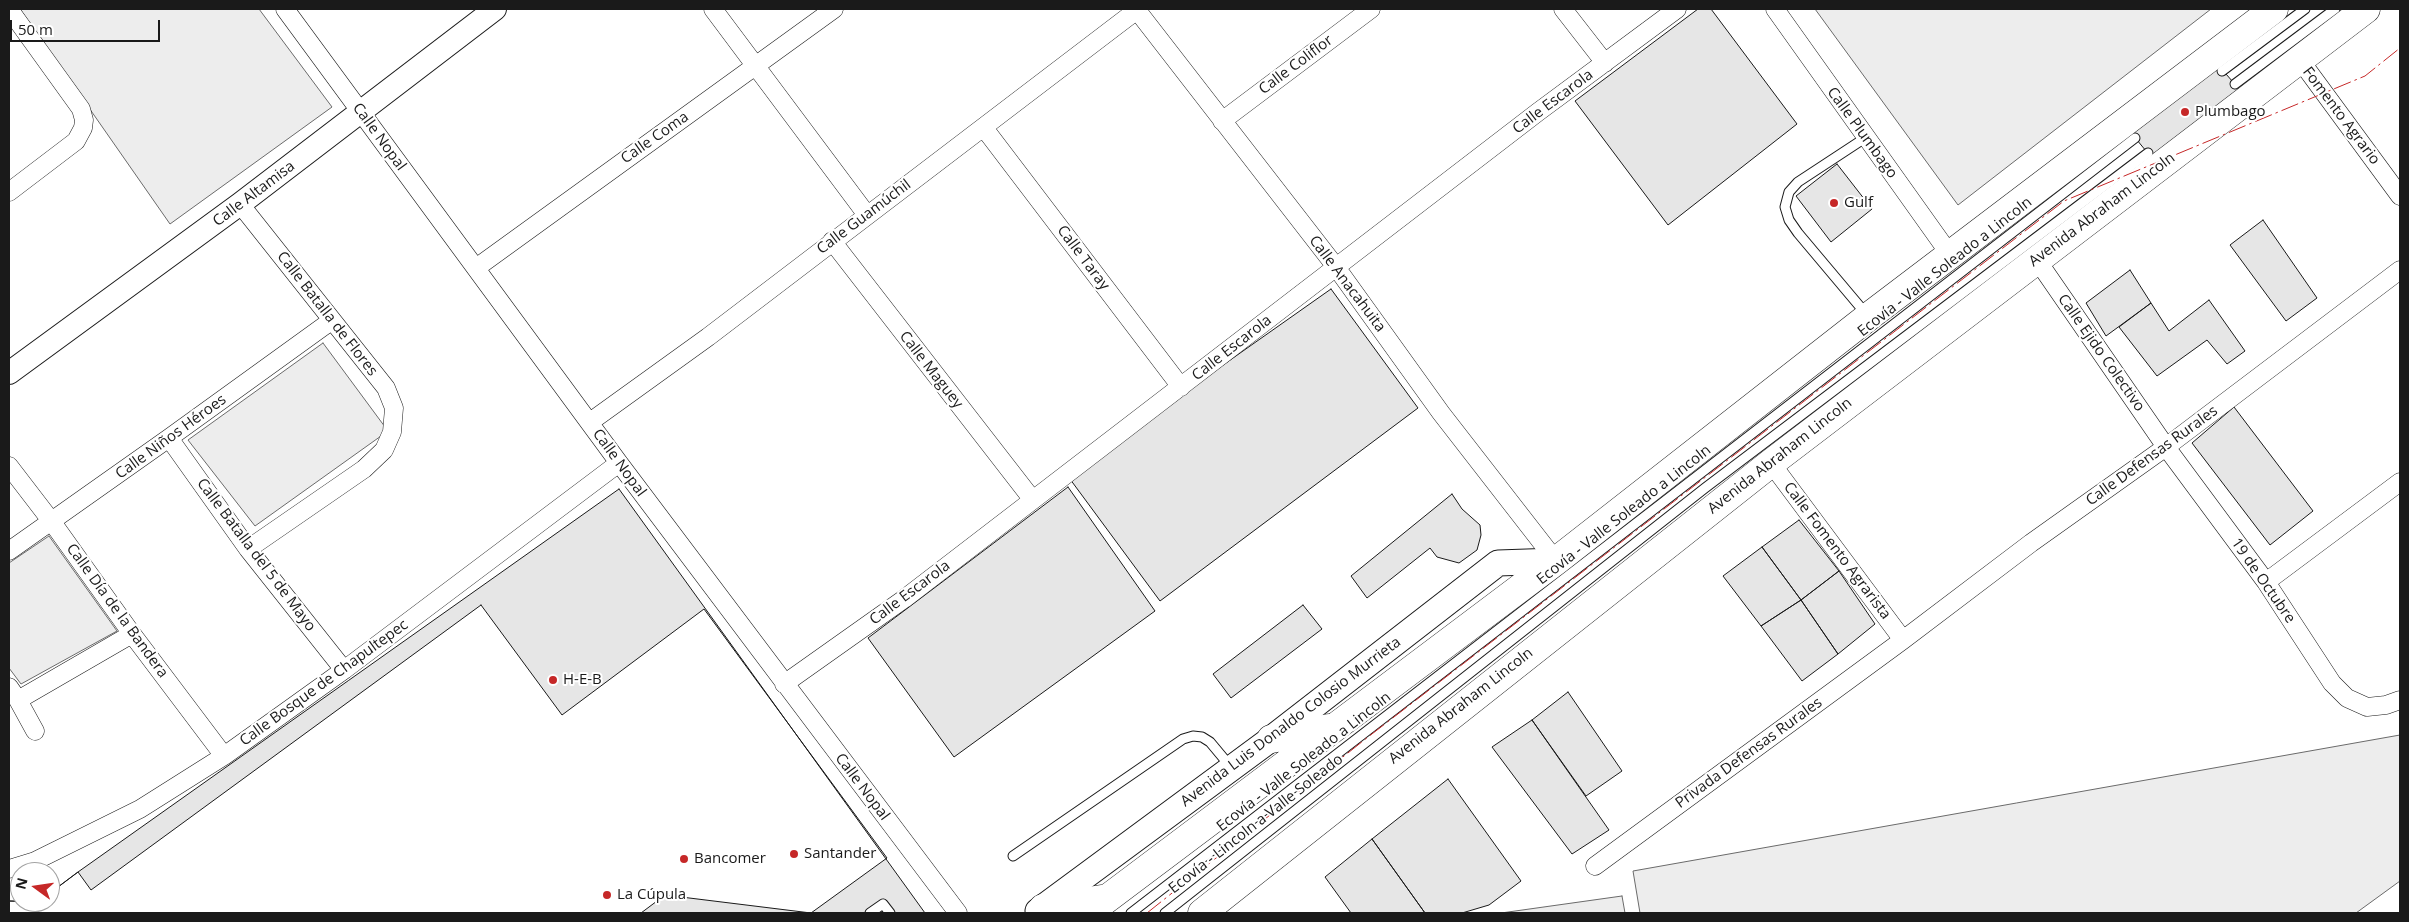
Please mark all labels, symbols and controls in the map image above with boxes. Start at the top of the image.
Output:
scale bar [12,10,162,42]
text: 50 m [18,19,53,39]
street label: Calle Coliflor [1256,31,1336,99]
street label: Fomento Agrario [2298,64,2384,168]
street label: Calle Escarola [1509,66,1597,138]
street label: Calle Plumbago [1823,84,1901,182]
street label: Calle Nopal [348,100,410,174]
place label: Plumbago [2195,103,2266,121]
marker: Plumbago [2179,106,2191,118]
street label: Calle Coma [618,108,692,168]
street label: Avenida Abraham Lincoln [2025,149,2179,271]
street label: Calle Altamisa [210,157,298,231]
street label: Calle Guamúchil [813,176,915,258]
street label: Ecovía - Valle Soleado a Lincoln [1854,193,2036,341]
place label: Gulf [1844,194,1873,212]
marker: Gulf [1828,197,1840,209]
street label: Calle Taray [1053,222,1113,294]
street label: Calle Anacahuita [1305,232,1389,336]
street label: Calle Batalla de Flores [273,248,381,380]
street label: Calle Ejido Colectivo [2054,291,2148,415]
street label: Calle Escarola [1189,311,1275,385]
street label: Calle Maguey [895,328,967,412]
street label: Calle Niños Héroes [112,391,230,483]
street label: Avenida Abraham Lincoln [1704,394,1856,518]
street label: Calle Defensas Rurales [2083,402,2221,510]
street label: Calle Nopal [588,426,650,500]
street label: Ecovía - Valle Soleado a Lincoln [1533,441,1715,589]
street label: Calle Batalla del 5 de Mayo [193,475,319,635]
street label: Calle Fomento Agrarista [1780,479,1894,623]
street label: 19 de Octubre [2227,535,2299,627]
street label: Calle Día de la Bandera [62,540,172,682]
street label: Calle Escarola [866,557,954,629]
street label: Calle Bosque de Chapultepec [236,616,412,750]
street label: Avenida Luis Donaldo Colosio Murrieta [1177,633,1405,811]
street label: Avenida Abraham Lincoln [1385,644,1537,768]
place label: H-E-B [563,671,602,689]
marker: H-E-B [547,674,559,686]
street label: Ecovía - Valle Soleado a Lincoln [1213,688,1395,836]
street label: Privada Defensas Rurales [1672,694,1826,812]
street label: Calle Nopal [831,750,893,824]
street label: Ecovía - Lincoln a Valle Soleado [1165,750,1347,898]
place label: Santander [804,845,876,863]
marker: Santander [788,848,800,860]
place label: Bancomer [694,850,766,868]
marker: Bancomer [678,853,690,865]
north arrow [10,862,60,912]
text: N [10,876,32,891]
place label: La Cúpula [617,886,686,904]
marker: La Cúpula [601,889,613,901]

